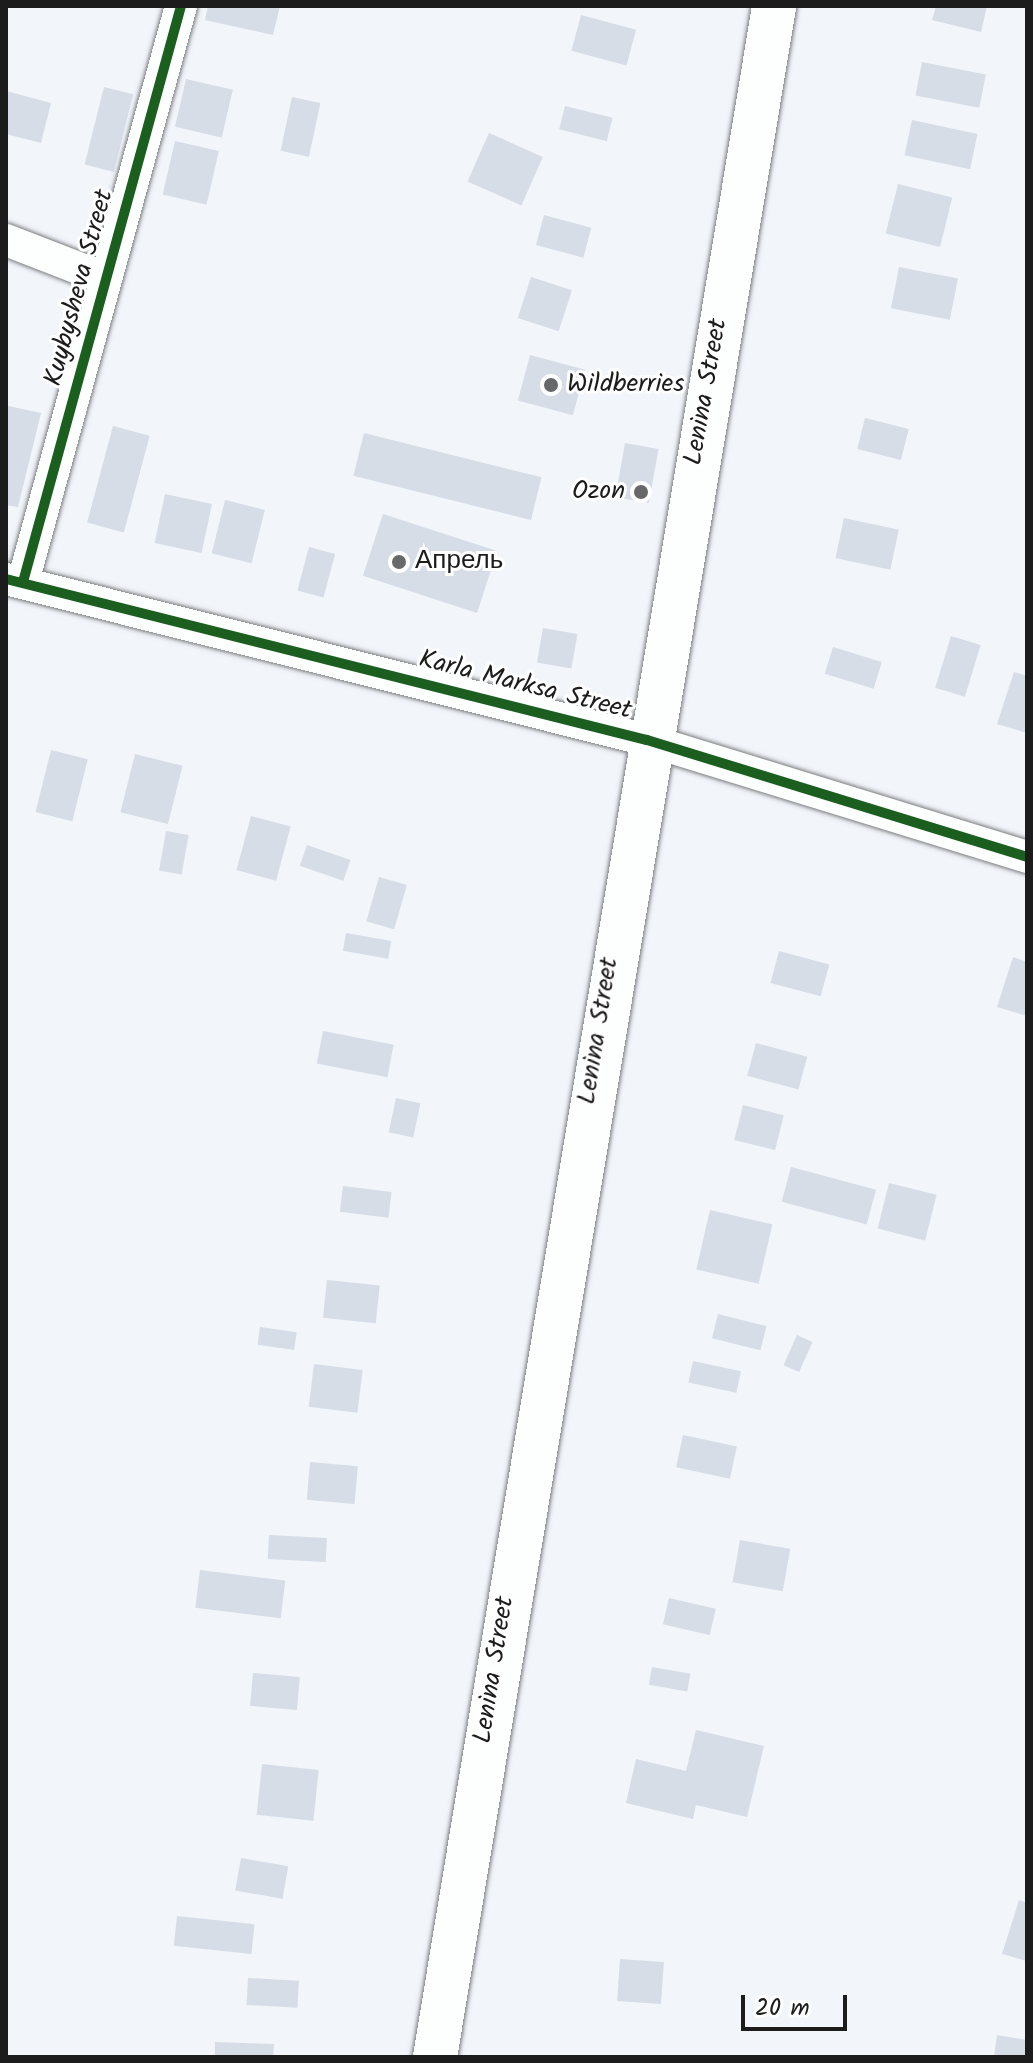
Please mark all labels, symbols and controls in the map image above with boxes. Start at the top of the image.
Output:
street label: Kuybysheva Street [39,186,121,390]
street label: Lenina Street [679,316,735,468]
place label: Wildberries [567,369,684,401]
marker: Wildberries [542,376,560,394]
place label: Ozon [572,476,625,508]
marker: Ozon [632,483,650,501]
place label: Апрель [415,546,503,578]
marker: Апрель [390,553,408,571]
street label: Karla Marksa Street [415,644,635,728]
street label: Lenina Street [572,955,626,1107]
street label: Lenina Street [468,1594,522,1746]
scale bar [745,1979,851,2029]
text: 20 m [755,1989,810,2028]

